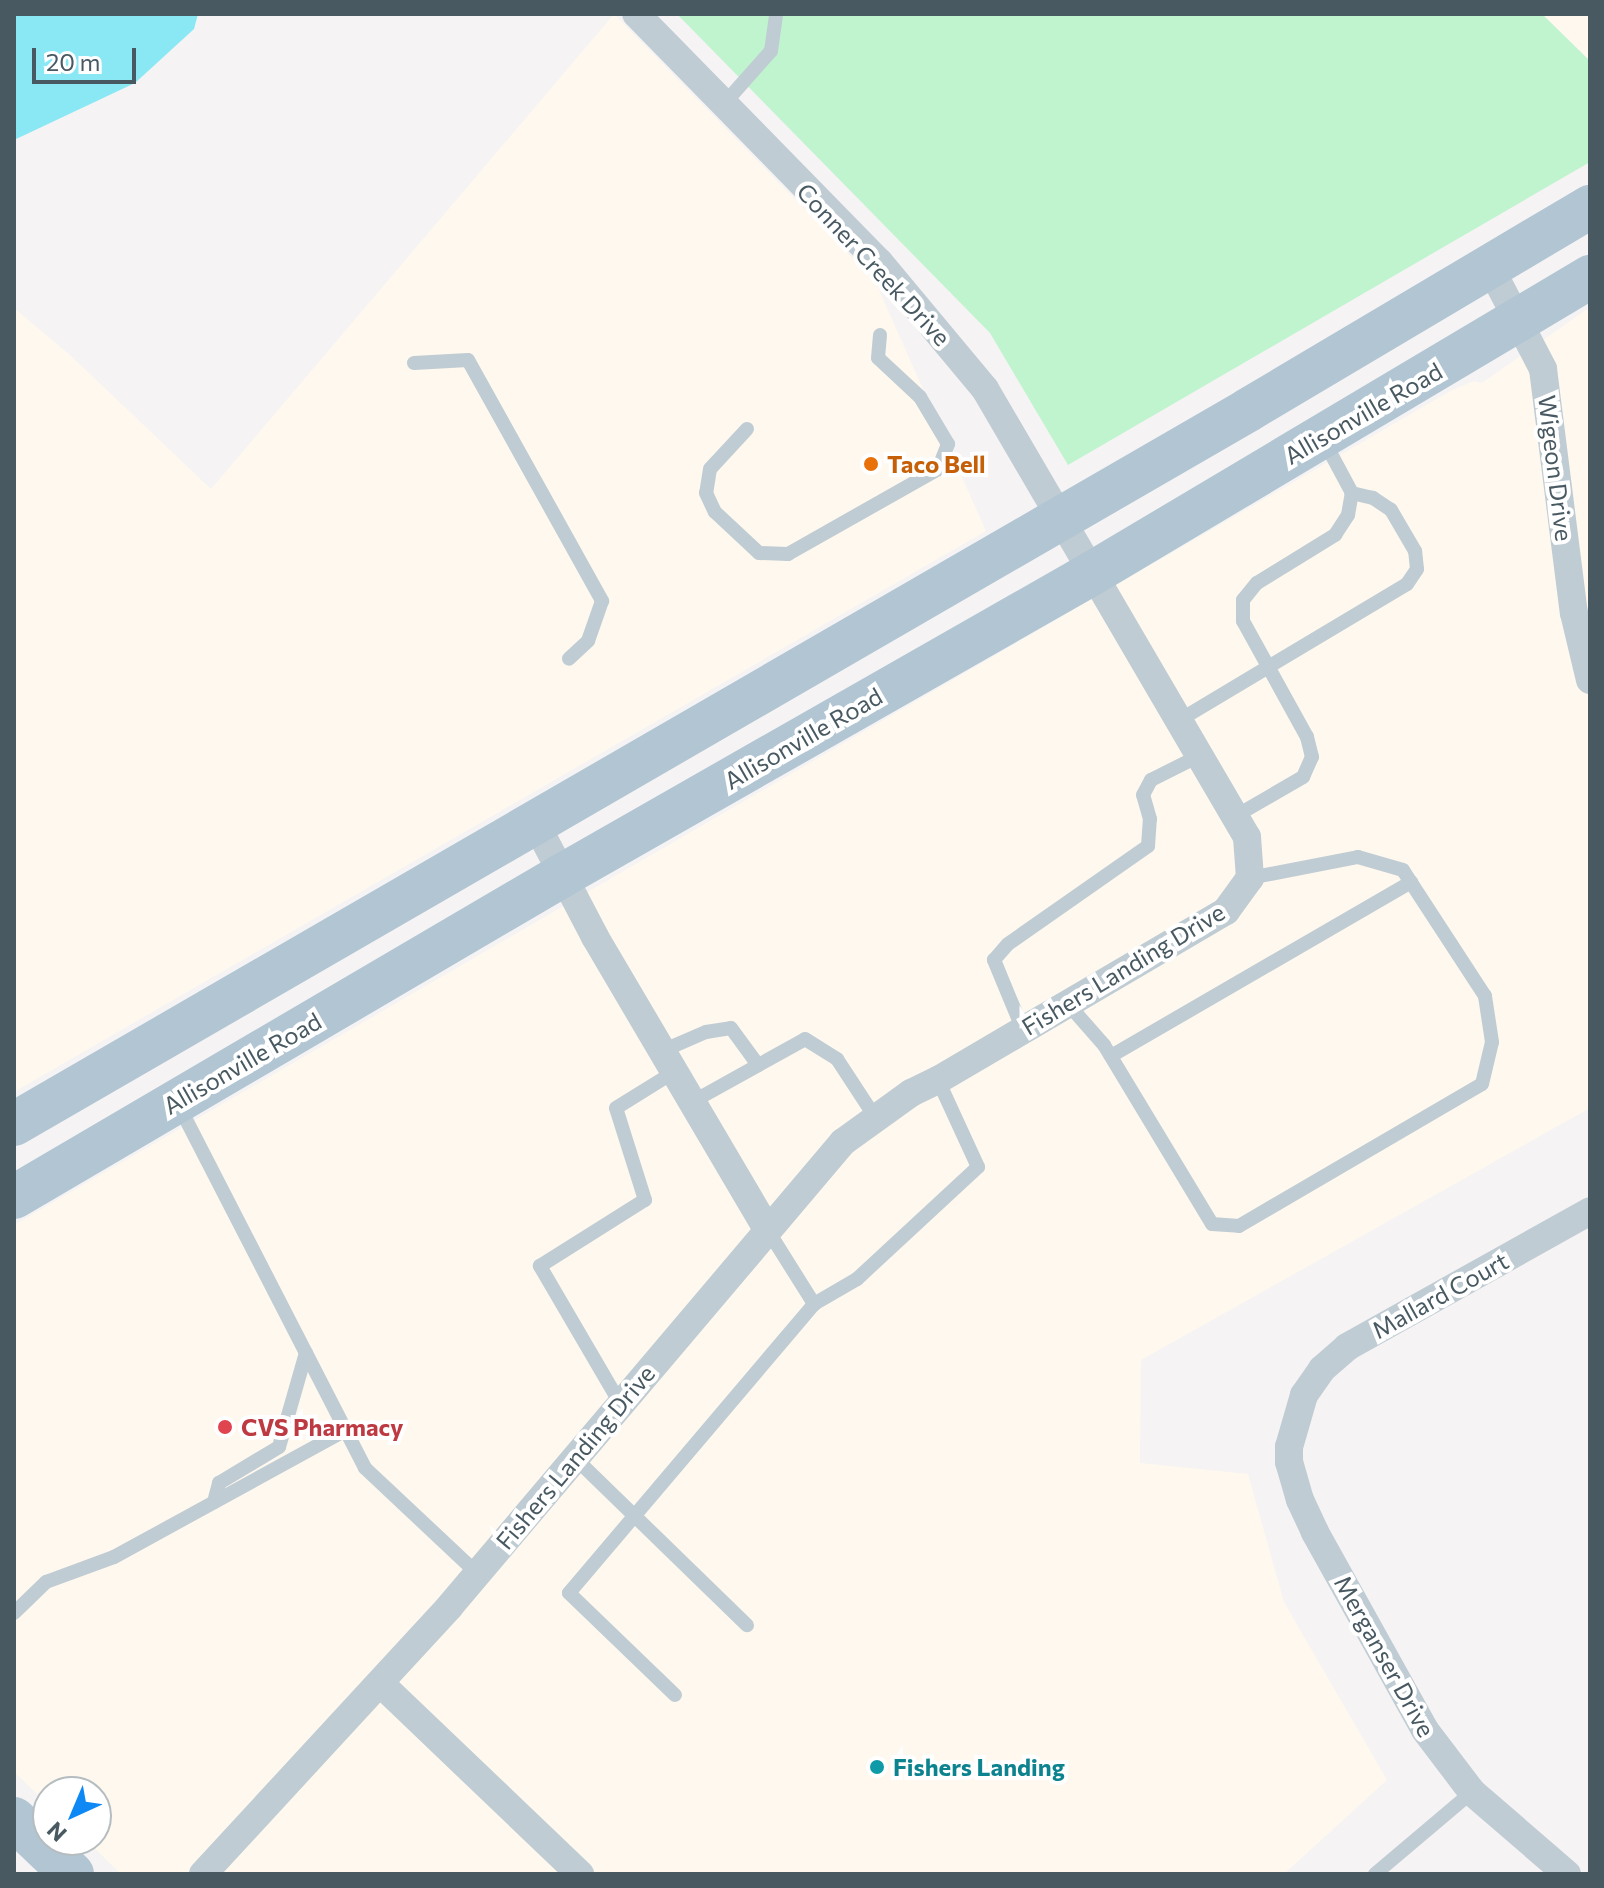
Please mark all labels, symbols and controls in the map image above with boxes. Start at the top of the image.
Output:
scale bar [36,32,140,82]
text: 20 m [46,47,100,76]
street label: Conner Creek Drive [791,177,957,351]
street label: Allisonville Road [1279,356,1447,470]
street label: Wigeon Drive [1533,393,1579,543]
place label: Taco Bell [887,450,986,478]
marker: Taco Bell [862,455,880,473]
street label: Allisonville Road [719,681,887,795]
street label: Fishers Landing Drive [1016,897,1230,1041]
street label: Allisonville Road [158,1006,326,1120]
street label: Mallard Court [1367,1246,1513,1344]
street label: Fishers Landing Drive [490,1359,660,1555]
place label: CVS Pharmacy [241,1413,403,1441]
marker: CVS Pharmacy [216,1418,234,1436]
street label: Merganser Drive [1329,1570,1441,1742]
place label: Fishers Landing [893,1753,1065,1781]
marker: Fishers Landing [868,1758,886,1776]
north arrow [32,1776,112,1856]
text: N [41,1817,72,1848]

